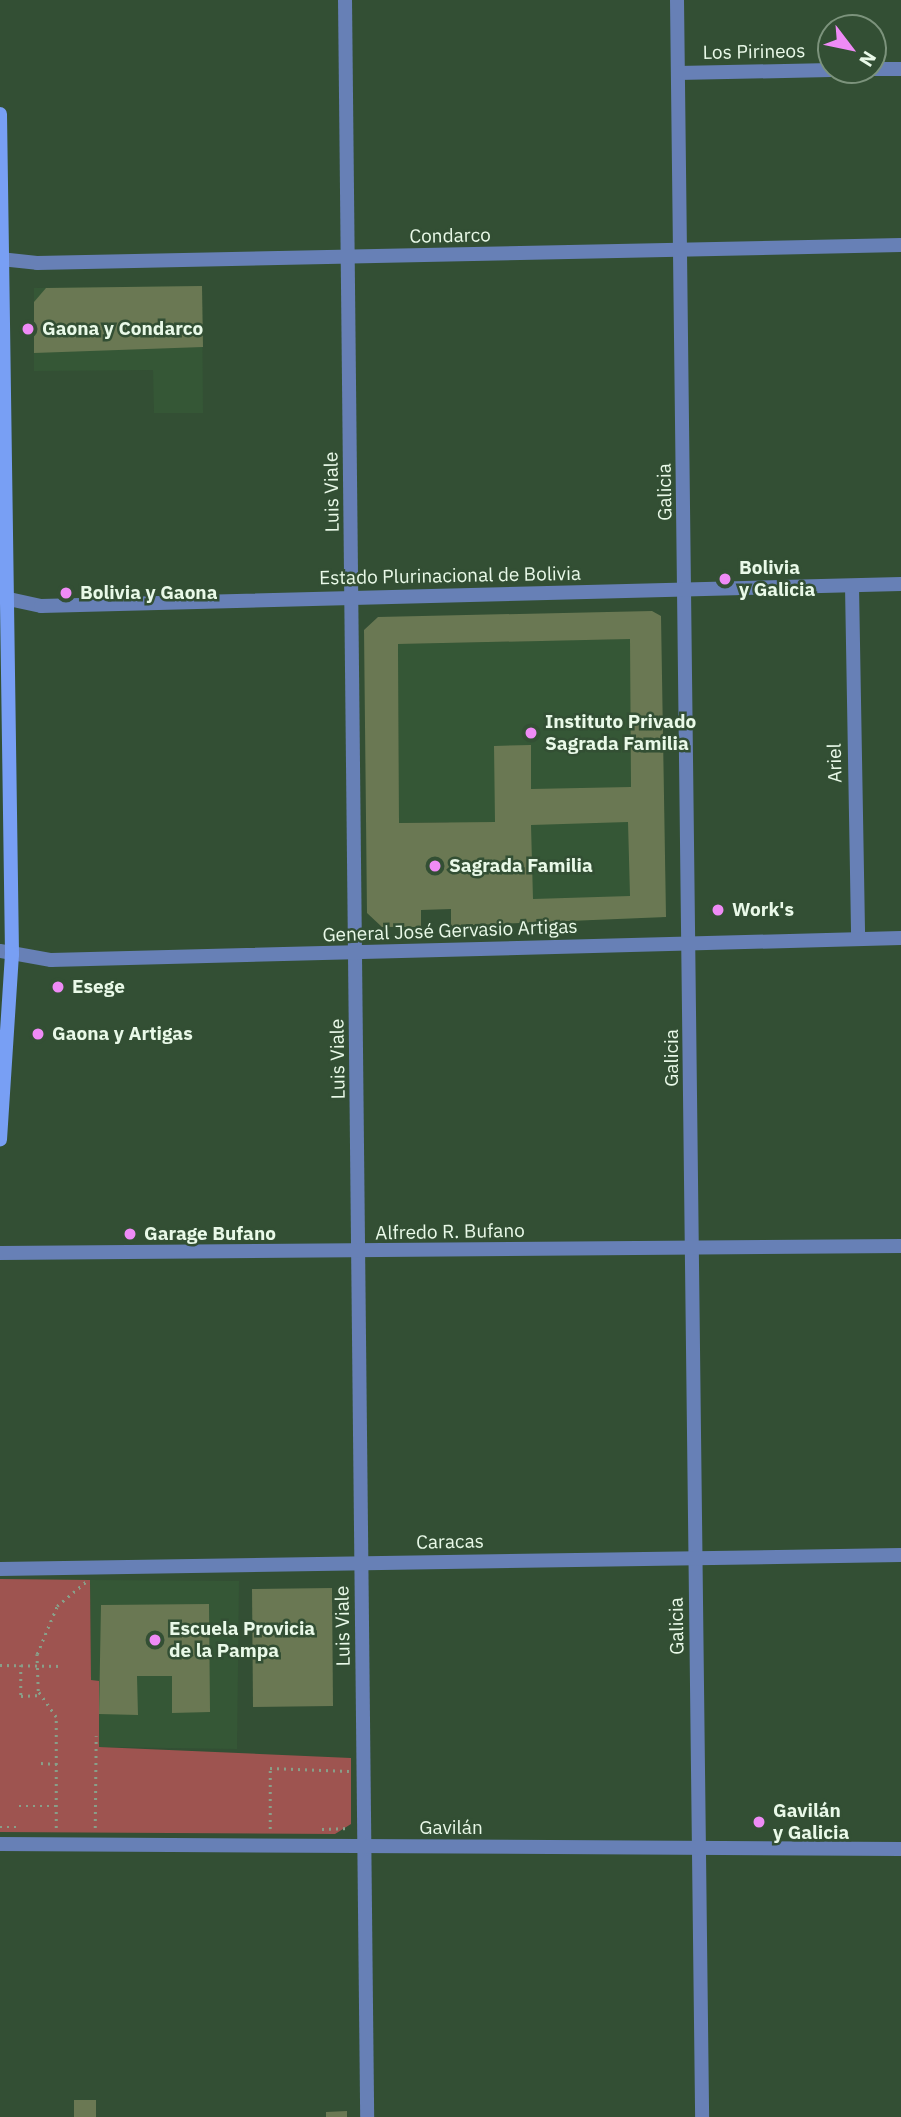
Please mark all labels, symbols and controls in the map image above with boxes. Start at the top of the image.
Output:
north arrow [817,14,887,84]
street label: Los Pirineos [702,40,806,64]
text: N [854,47,882,71]
street label: Condarco [409,224,491,248]
place label: Gaona y Condarco [42,318,203,340]
marker: Gaona y Condarco [20,321,36,337]
street label: Luis Viale [320,451,344,533]
street label: Galicia [653,463,677,521]
place label: Bolivia y Galicia [739,557,815,601]
street label: Estado Plurinacional de Bolivia [319,562,581,590]
marker: Bolivia y Galicia [717,571,733,587]
place label: Bolivia y Gaona [80,582,217,604]
marker: Bolivia y Gaona [58,585,74,601]
place label: Instituto Privado Sagrada Familia [545,711,696,755]
marker: Instituto Privado Sagrada Familia [523,725,539,741]
street label: Ariel [823,743,847,783]
place label: Sagrada Familia [449,855,593,877]
marker: Sagrada Familia [427,858,443,874]
place label: Work's [732,899,794,921]
marker: Work's [710,902,726,918]
street label: General José Gervasio Artigas [322,915,578,947]
place label: Esege [72,976,125,998]
marker: Esege [50,979,66,995]
street label: Luis Viale [326,1018,350,1100]
place label: Gaona y Artigas [52,1023,193,1045]
marker: Gaona y Artigas [30,1026,46,1042]
street label: Galicia [661,1029,683,1087]
street label: Alfredo R. Bufano [375,1219,525,1245]
place label: Garage Bufano [144,1223,276,1245]
marker: Garage Bufano [122,1226,138,1242]
street label: Caracas [416,1530,484,1554]
street label: Luis Viale [331,1585,355,1667]
street label: Galicia [665,1597,689,1655]
place label: Escuela Provicia de la Pampa [169,1618,315,1662]
marker: Escuela Provicia de la Pampa [147,1632,163,1648]
place label: Gavilán y Galicia [773,1800,849,1844]
marker: Gavilán y Galicia [751,1814,767,1830]
street label: Gavilán [419,1817,483,1839]

